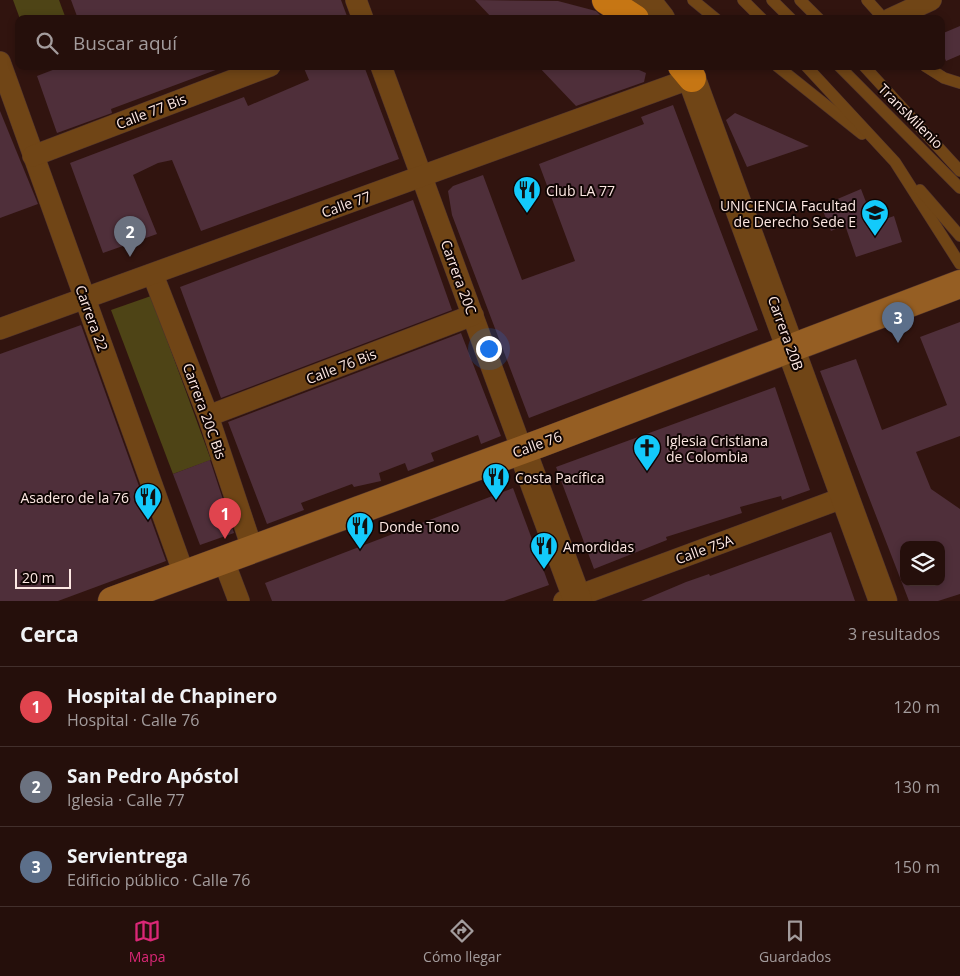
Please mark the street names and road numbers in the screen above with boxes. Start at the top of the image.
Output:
street label: TransMilenio [874,79,948,153]
street label: Calle 77 Bis [113,89,189,133]
street label: Calle 77 [319,186,373,222]
street label: Carrera 20C [437,237,481,317]
street label: Carrera 22 [71,282,113,354]
street label: Carrera 20B [764,293,808,373]
street label: Calle 76 Bis [303,344,379,388]
street label: Carrera 20C Bis [179,360,231,462]
street label: Calle 76 [510,426,564,462]
street label: Calle 75A [673,530,736,568]

